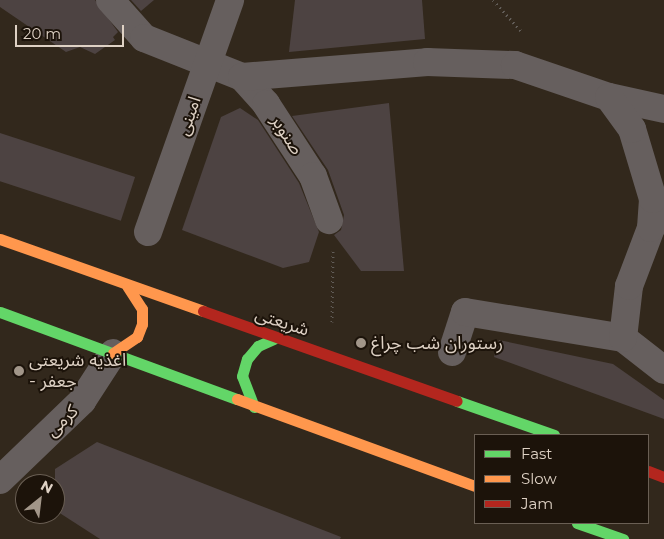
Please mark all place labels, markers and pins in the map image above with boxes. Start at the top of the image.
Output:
place label: رستوران شب چراغ [371,332,503,354]
marker: رستوران شب چراغ [355,337,367,349]
place label: اغذیه شریعتی - جعفر [29,350,126,392]
marker: اغذیه شریعتی - جعفر [13,365,25,377]

